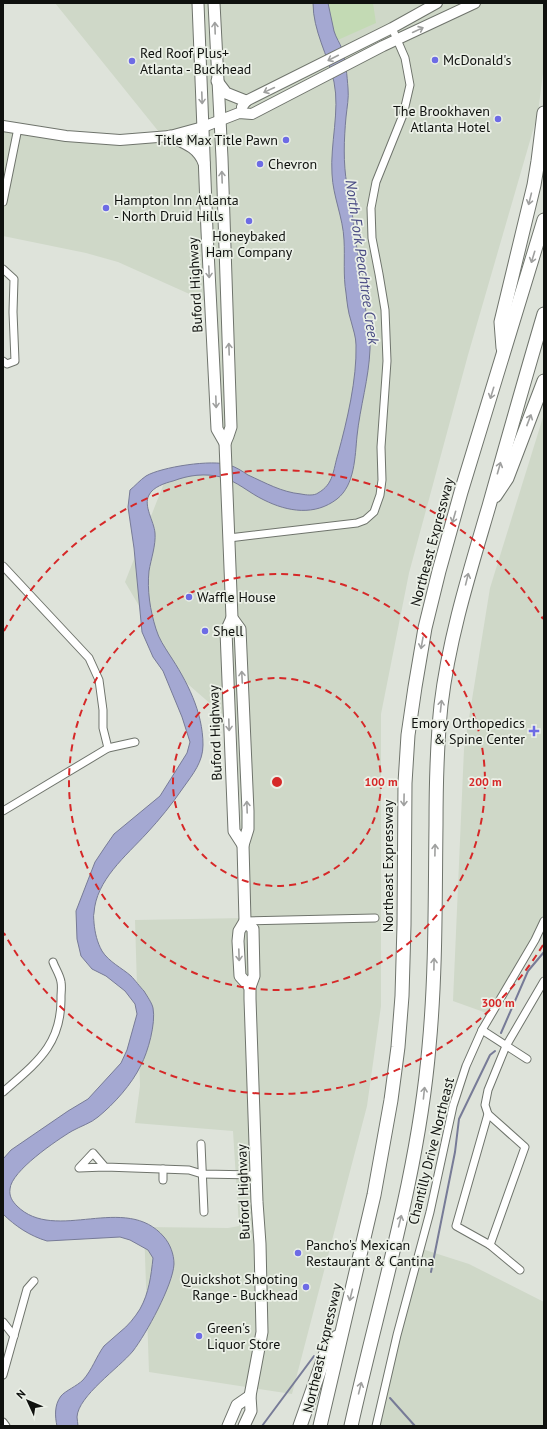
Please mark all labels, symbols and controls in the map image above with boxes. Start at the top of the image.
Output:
one-way arrow [211,22,219,35]
one-way arrow [412,26,424,33]
place label: Red Roof Plus+ Atlanta - Buckhead [140,44,251,78]
place label: McDonald's [443,51,511,69]
one-way arrow [327,55,339,62]
marker: McDonald's [430,55,440,65]
marker: Red Roof Plus+ Atlanta - Buckhead [127,56,137,66]
one-way arrow [263,87,275,94]
one-way arrow [199,91,206,104]
place label: The Brookhaven Atlanta Hotel [393,102,490,136]
marker: The Brookhaven Atlanta Hotel [493,114,503,124]
place label: Title Max Title Pawn [155,131,278,149]
marker: Title Max Title Pawn [281,135,291,145]
place label: Chevron [268,155,317,173]
marker: Chevron [255,159,265,169]
one-way arrow [219,171,226,184]
water label: North Fork Peachtree Creek [342,178,384,347]
place label: Hampton Inn Atlanta - North Druid Hills [114,191,239,225]
one-way arrow [526,192,534,205]
marker: Hampton Inn Atlanta - North Druid Hills [101,203,111,213]
marker: Honeybaked Ham Company [244,216,254,226]
place label: Honeybaked Ham Company [206,227,293,261]
street label: Buford Highway [183,236,206,333]
one-way arrow [529,251,536,264]
one-way arrow [205,265,212,278]
one-way arrow [225,343,232,356]
one-way arrow [488,386,495,399]
one-way arrow [212,395,219,408]
one-way arrow [525,415,533,427]
one-way arrow [496,462,503,475]
street label: Northeast Expressway [406,475,458,608]
one-way arrow [450,510,457,523]
one-way arrow [464,573,472,586]
place label: Waffle House [197,588,276,606]
marker: Waffle House [184,592,194,602]
place label: Shell [213,622,243,640]
marker: Shell [200,626,210,636]
one-way arrow [418,636,426,649]
one-way arrow [238,671,245,684]
street label: Buford Highway [204,684,226,781]
one-way arrow [438,700,445,713]
place label: Emory Orthopedics & Spine Center [411,714,525,748]
one-way arrow [225,718,233,731]
marker: Emory Orthopedics & Spine Center [528,725,540,737]
text: 100 m [364,774,398,789]
text: 200 m [468,774,502,789]
centre of rings [270,775,284,789]
one-way arrow [401,793,408,806]
street label: Northeast Expressway [379,799,397,932]
one-way arrow [244,801,251,814]
one-way arrow [431,844,439,857]
one-way arrow [235,948,243,961]
one-way arrow [430,958,438,971]
text: 300 m [481,995,515,1010]
street label: Chantilly Drive Northeast [404,1075,458,1226]
one-way arrow [420,1087,428,1100]
street label: Buford Highway [232,1143,254,1240]
one-way arrow [397,1215,405,1228]
place label: Pancho's Mexican Restaurant & Cantina [306,1236,434,1270]
marker: Pancho's Mexican Restaurant & Cantina [293,1248,303,1258]
place label: Quickshot Shooting Range - Buckhead [181,1270,298,1304]
street label: Northeast Expressway [298,1281,346,1415]
marker: Quickshot Shooting Range - Buckhead [301,1282,311,1292]
one-way arrow [346,1289,354,1302]
place label: Green's Liquor Store [207,1319,280,1353]
marker: Green's Liquor Store [194,1331,204,1341]
north arrow [8,1381,48,1421]
one-way arrow [356,1382,364,1395]
text: N [13,1387,28,1402]

